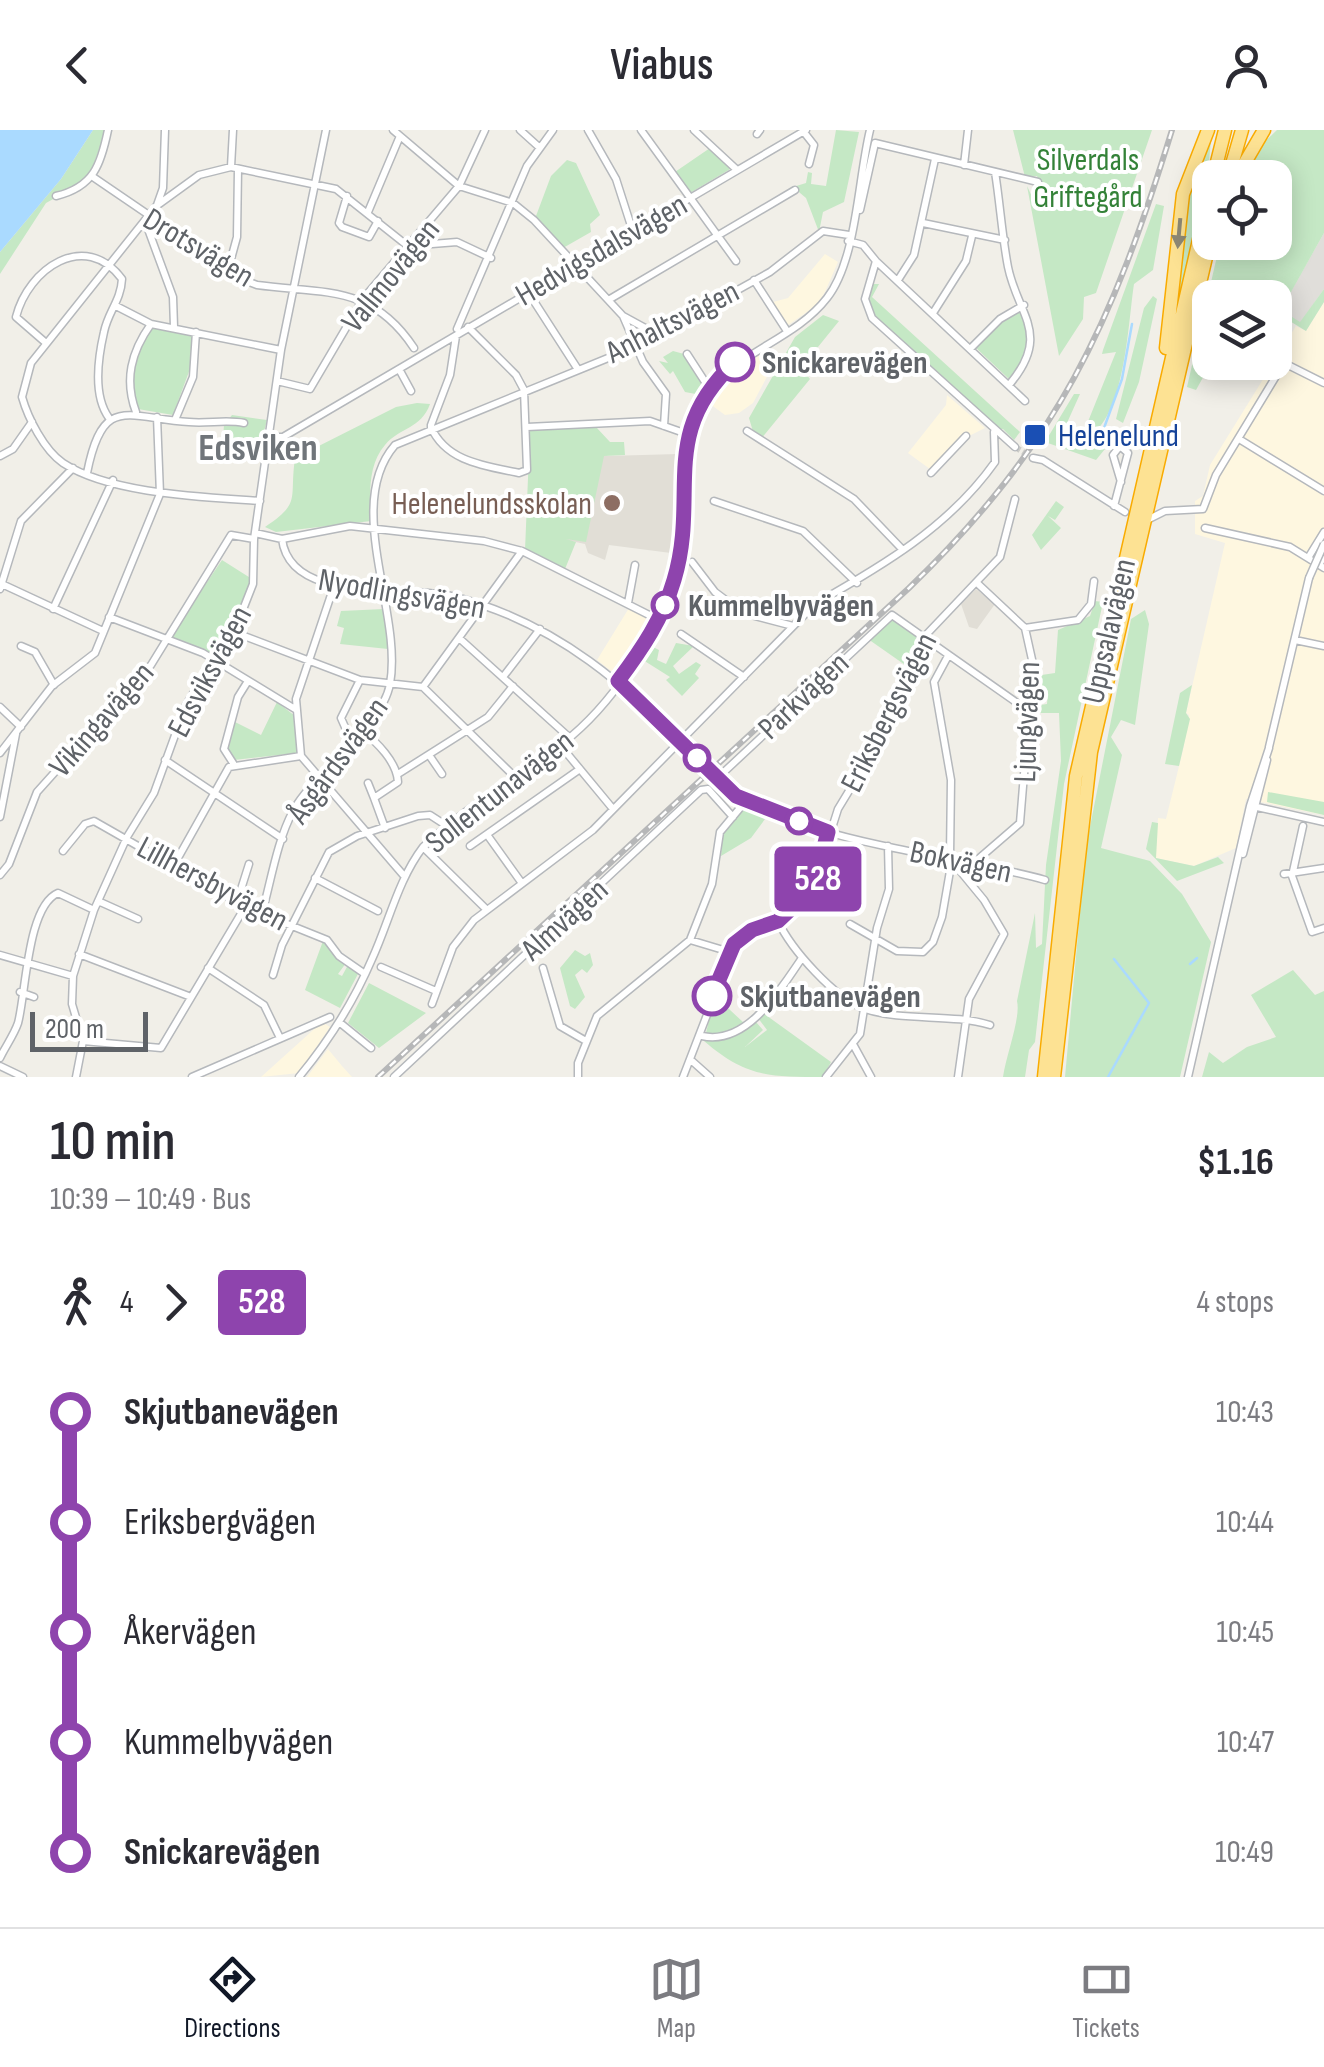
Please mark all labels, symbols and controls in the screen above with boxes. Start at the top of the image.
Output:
icon: back [50,38,105,93]
text: Viabus [610,38,714,93]
icon: person [1219,38,1274,93]
park label: Silverdals Griftegård [1033,141,1143,217]
map controls [1192,160,1292,380]
button: locate [1192,160,1292,260]
street label: Hedvigsdalsvägen [509,186,694,315]
street label: Drotsvägen [136,200,261,296]
street label: Vallmovägen [334,211,449,341]
one-way arrow [1171,218,1187,250]
street label: Anhaltsvägen [599,272,746,373]
button: layers [1192,280,1292,380]
marker: Snickarevägen [716,343,754,381]
place label: Snickarevägen [762,344,927,383]
place label: Helenelund [1058,417,1179,456]
marker: Helenelund [1022,422,1048,448]
district label: Edsviken [198,426,318,471]
place label: Helenelundsskolan [392,485,592,524]
marker: Helenelundsskolan [601,492,623,514]
street label: Uppsalavägen [1074,555,1145,708]
street label: Nyodlingsvägen [315,561,488,628]
place label: Kummelbyvägen [688,587,874,626]
marker: Kummelbyvägen [652,592,678,618]
street label: Edsviksvägen [160,600,261,744]
street label: Eriksbergsvägen [833,626,946,799]
street label: Parkvägen [750,644,858,748]
street label: Vikingavägen [41,654,163,786]
street label: Ljungvägen [1006,661,1049,783]
street label: Åsgårdsvägen [279,690,397,832]
street label: Sollentunavägen [418,722,582,862]
unlabelled marker [684,745,710,771]
unlabelled marker [786,808,812,834]
street label: Lillhersbyvägen [130,828,294,940]
street label: Bokvägen [906,833,1015,892]
line badge: 528 [760,846,876,912]
text: 528 [794,858,842,901]
street label: Almvägen [513,871,617,970]
marker: Skjutbanevägen [693,977,731,1015]
place label: Skjutbanevägen [740,978,921,1017]
scale bar [30,1007,148,1051]
text: 200 m [45,1013,104,1046]
text: 10 min [50,1109,176,1176]
text: $1.16 [1197,1140,1274,1185]
text: 10:39 – 10:49 · Bus [50,1180,251,1219]
icon: walk [50,1275,105,1330]
icon: forward [148,1275,203,1330]
text: 528 [238,1281,286,1324]
text: 4 [120,1283,133,1322]
text: 4 stops [1197,1283,1274,1322]
text: Skjutbanevägen [124,1390,339,1435]
text: 10:43 [1216,1393,1274,1432]
text: Eriksbergvägen [124,1500,316,1545]
text: 10:44 [1216,1503,1274,1542]
text: Åkervägen [124,1610,256,1655]
text: 10:45 [1217,1613,1274,1652]
text: Kummelbyvägen [124,1720,333,1765]
text: 10:47 [1217,1723,1274,1762]
text: Snickarevägen [124,1830,321,1875]
text: 10:49 [1215,1833,1274,1872]
tab: Directions [184,1952,280,2045]
tab: Map [649,1952,704,2045]
tab: Tickets [1072,1952,1140,2045]

